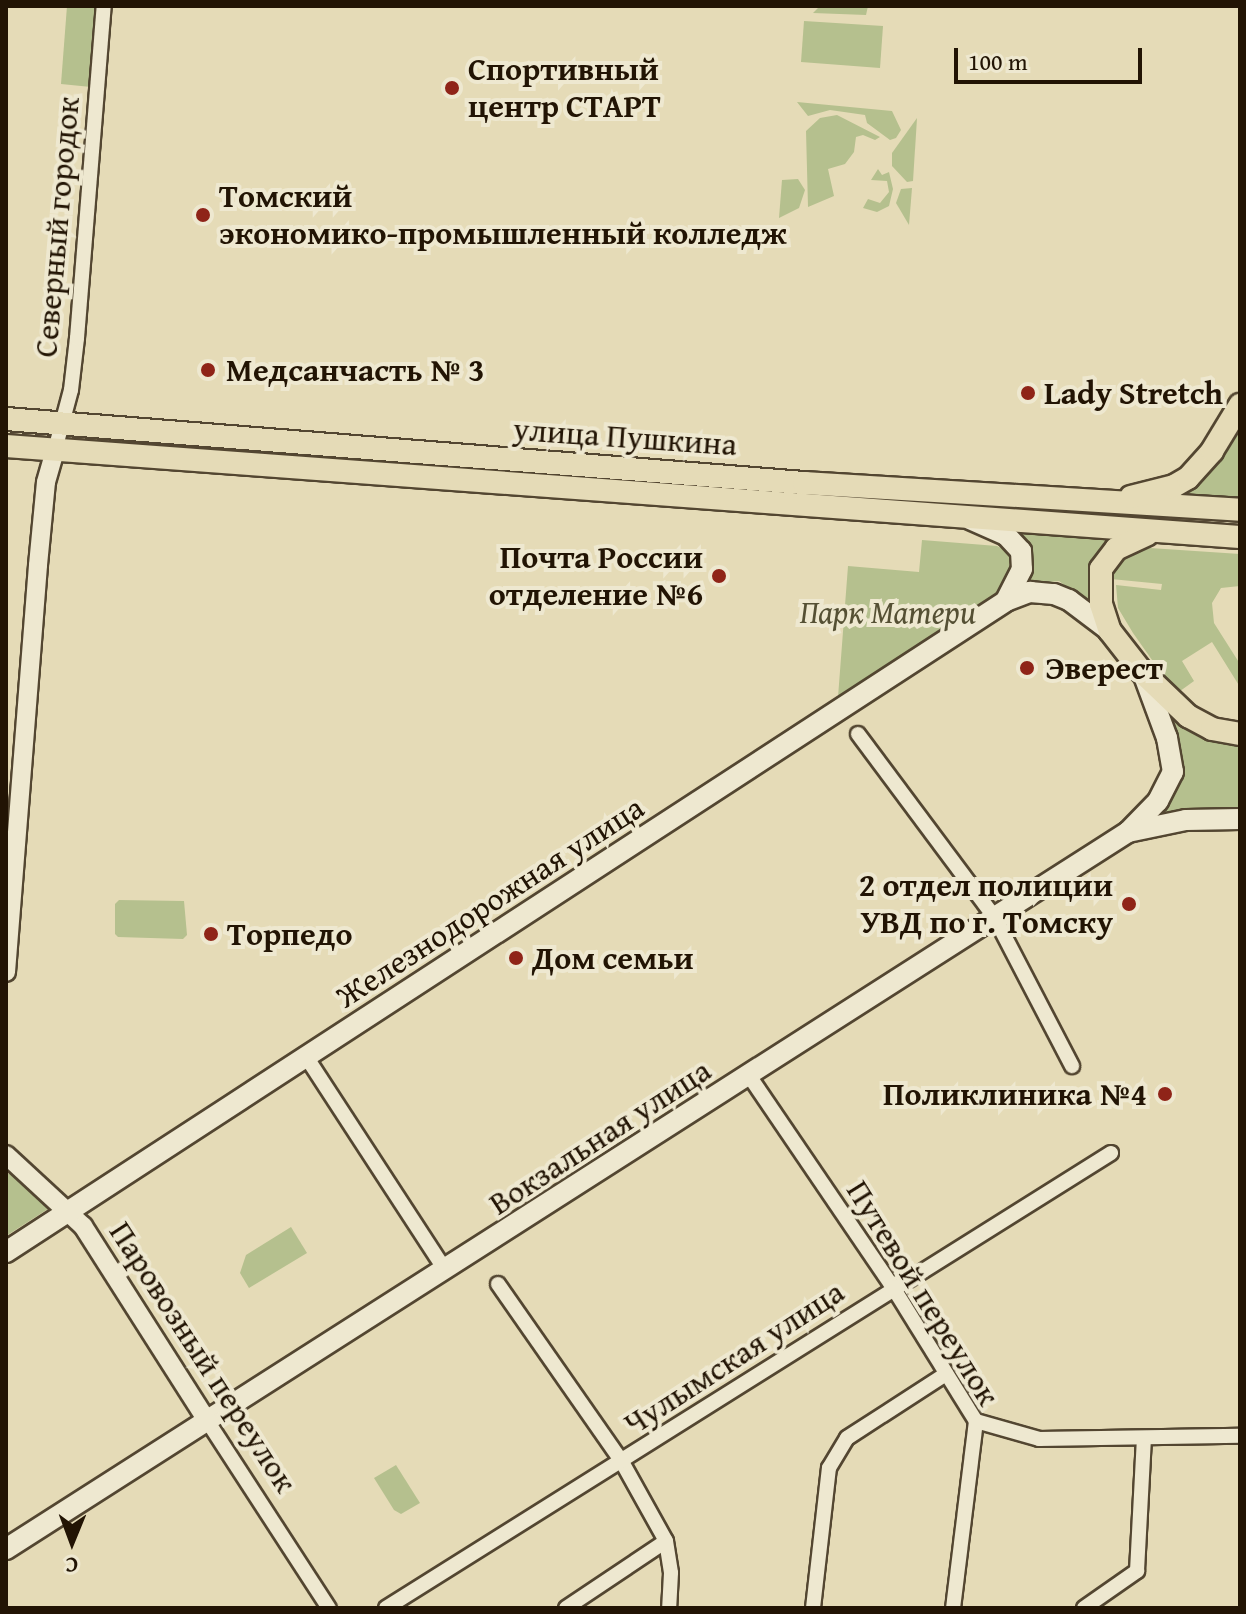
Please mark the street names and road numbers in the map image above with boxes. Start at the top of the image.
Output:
street label: Северный городок [26,95,88,359]
street label: улица Пушкина [512,410,738,464]
street label: Железнодорожная улица [329,788,651,1016]
street label: Вокзальная улица [482,1051,718,1223]
street label: Путевой переулок [838,1174,1008,1412]
street label: Паровозный переулок [101,1215,305,1499]
street label: Чулымская улица [617,1273,851,1443]

